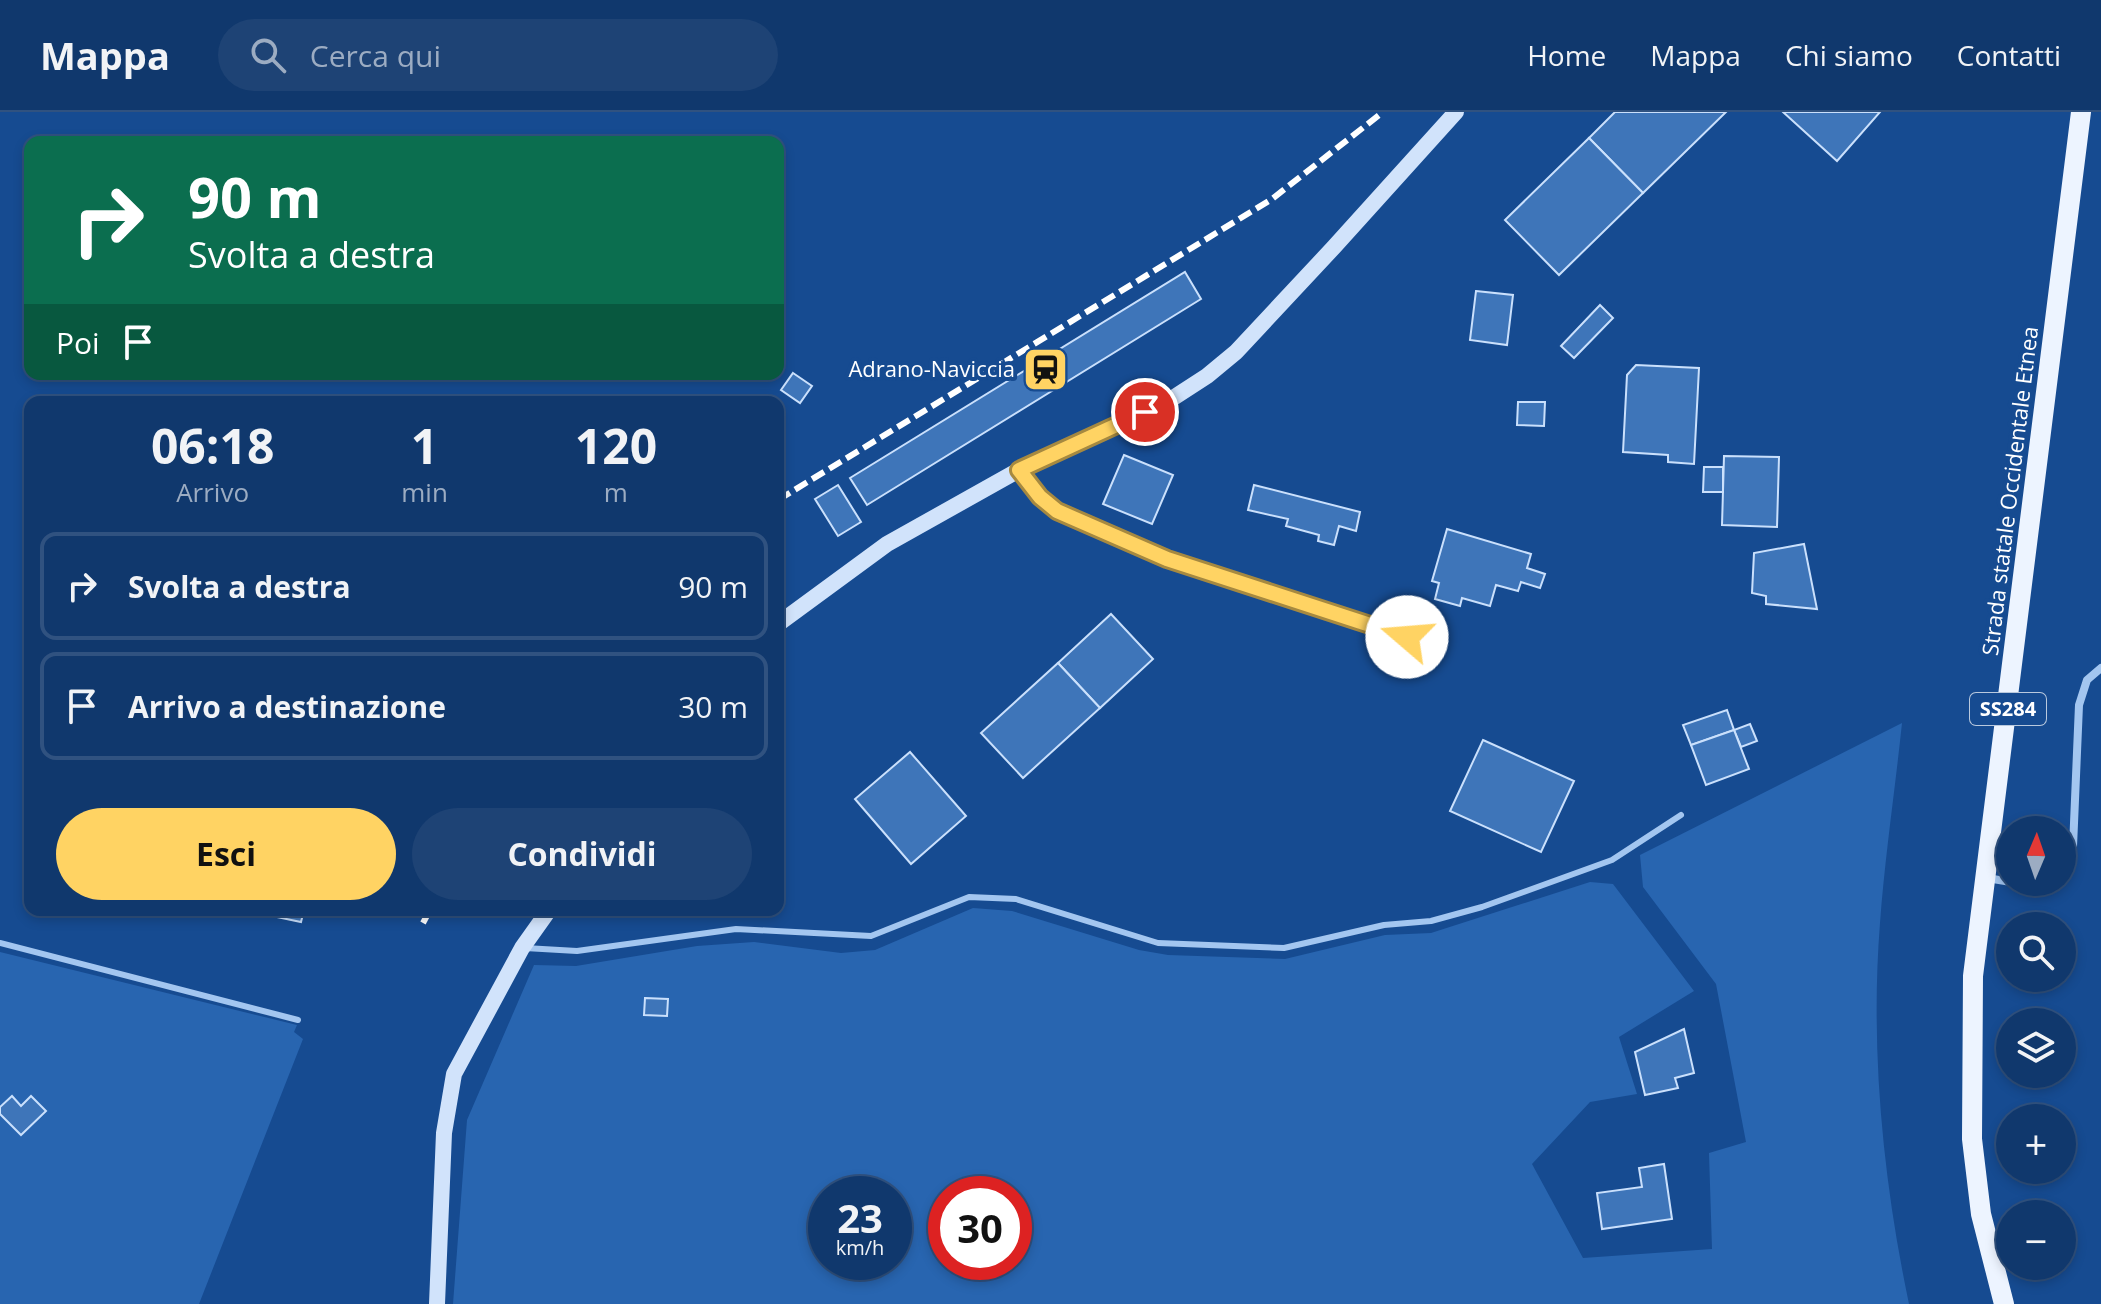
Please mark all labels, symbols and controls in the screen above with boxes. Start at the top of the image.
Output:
search box [218,19,778,91]
text: Mappa [40,29,170,81]
icon: search [246,33,290,77]
text: Cerca qui [310,35,441,76]
text: Home [1527,36,1606,74]
text: Mappa [1650,36,1741,74]
text: Chi siamo [1785,36,1913,74]
text: Contatti [1957,36,2061,74]
text: 90 m [188,158,322,234]
icon: right [56,168,160,272]
text: Svolta a destra [188,230,435,279]
icon: arrive [116,320,160,364]
text: Poi [56,322,100,363]
street label: Strada statale Occidentale Etnea [1974,324,2044,657]
station icon: Adrano-Naviccia [1022,345,1070,393]
place label: Adrano-Naviccia [848,353,1015,383]
pin [1111,378,1179,446]
icon: arrive [1123,390,1167,434]
text: 06:18 [151,413,274,478]
text: 1 [411,413,438,478]
text: 120 [575,413,657,478]
text: Arrivo [176,474,249,510]
text: min [401,474,448,510]
text: m [604,474,628,510]
icon: right [60,564,104,608]
text: Svolta a destra [128,566,351,607]
text: 90 m [678,566,748,607]
position arrow [1365,595,1449,679]
icon: arrive [60,684,104,728]
text: Arrivo a destinazione [128,686,446,727]
text: 30 m [678,686,748,727]
road number: SS284 [1970,693,2046,725]
button: Esci [56,808,396,900]
button: Condividi [412,808,752,900]
north arrow [1996,816,2076,896]
map controls [1996,816,2076,1280]
button: search [1996,912,2076,992]
button: layers [1996,1008,2076,1088]
button: + [1996,1104,2076,1184]
speed limit sign: 30 [928,1176,1032,1280]
text: 23 [837,1190,883,1245]
button: − [1996,1200,2076,1280]
text: km/h [836,1234,884,1261]

